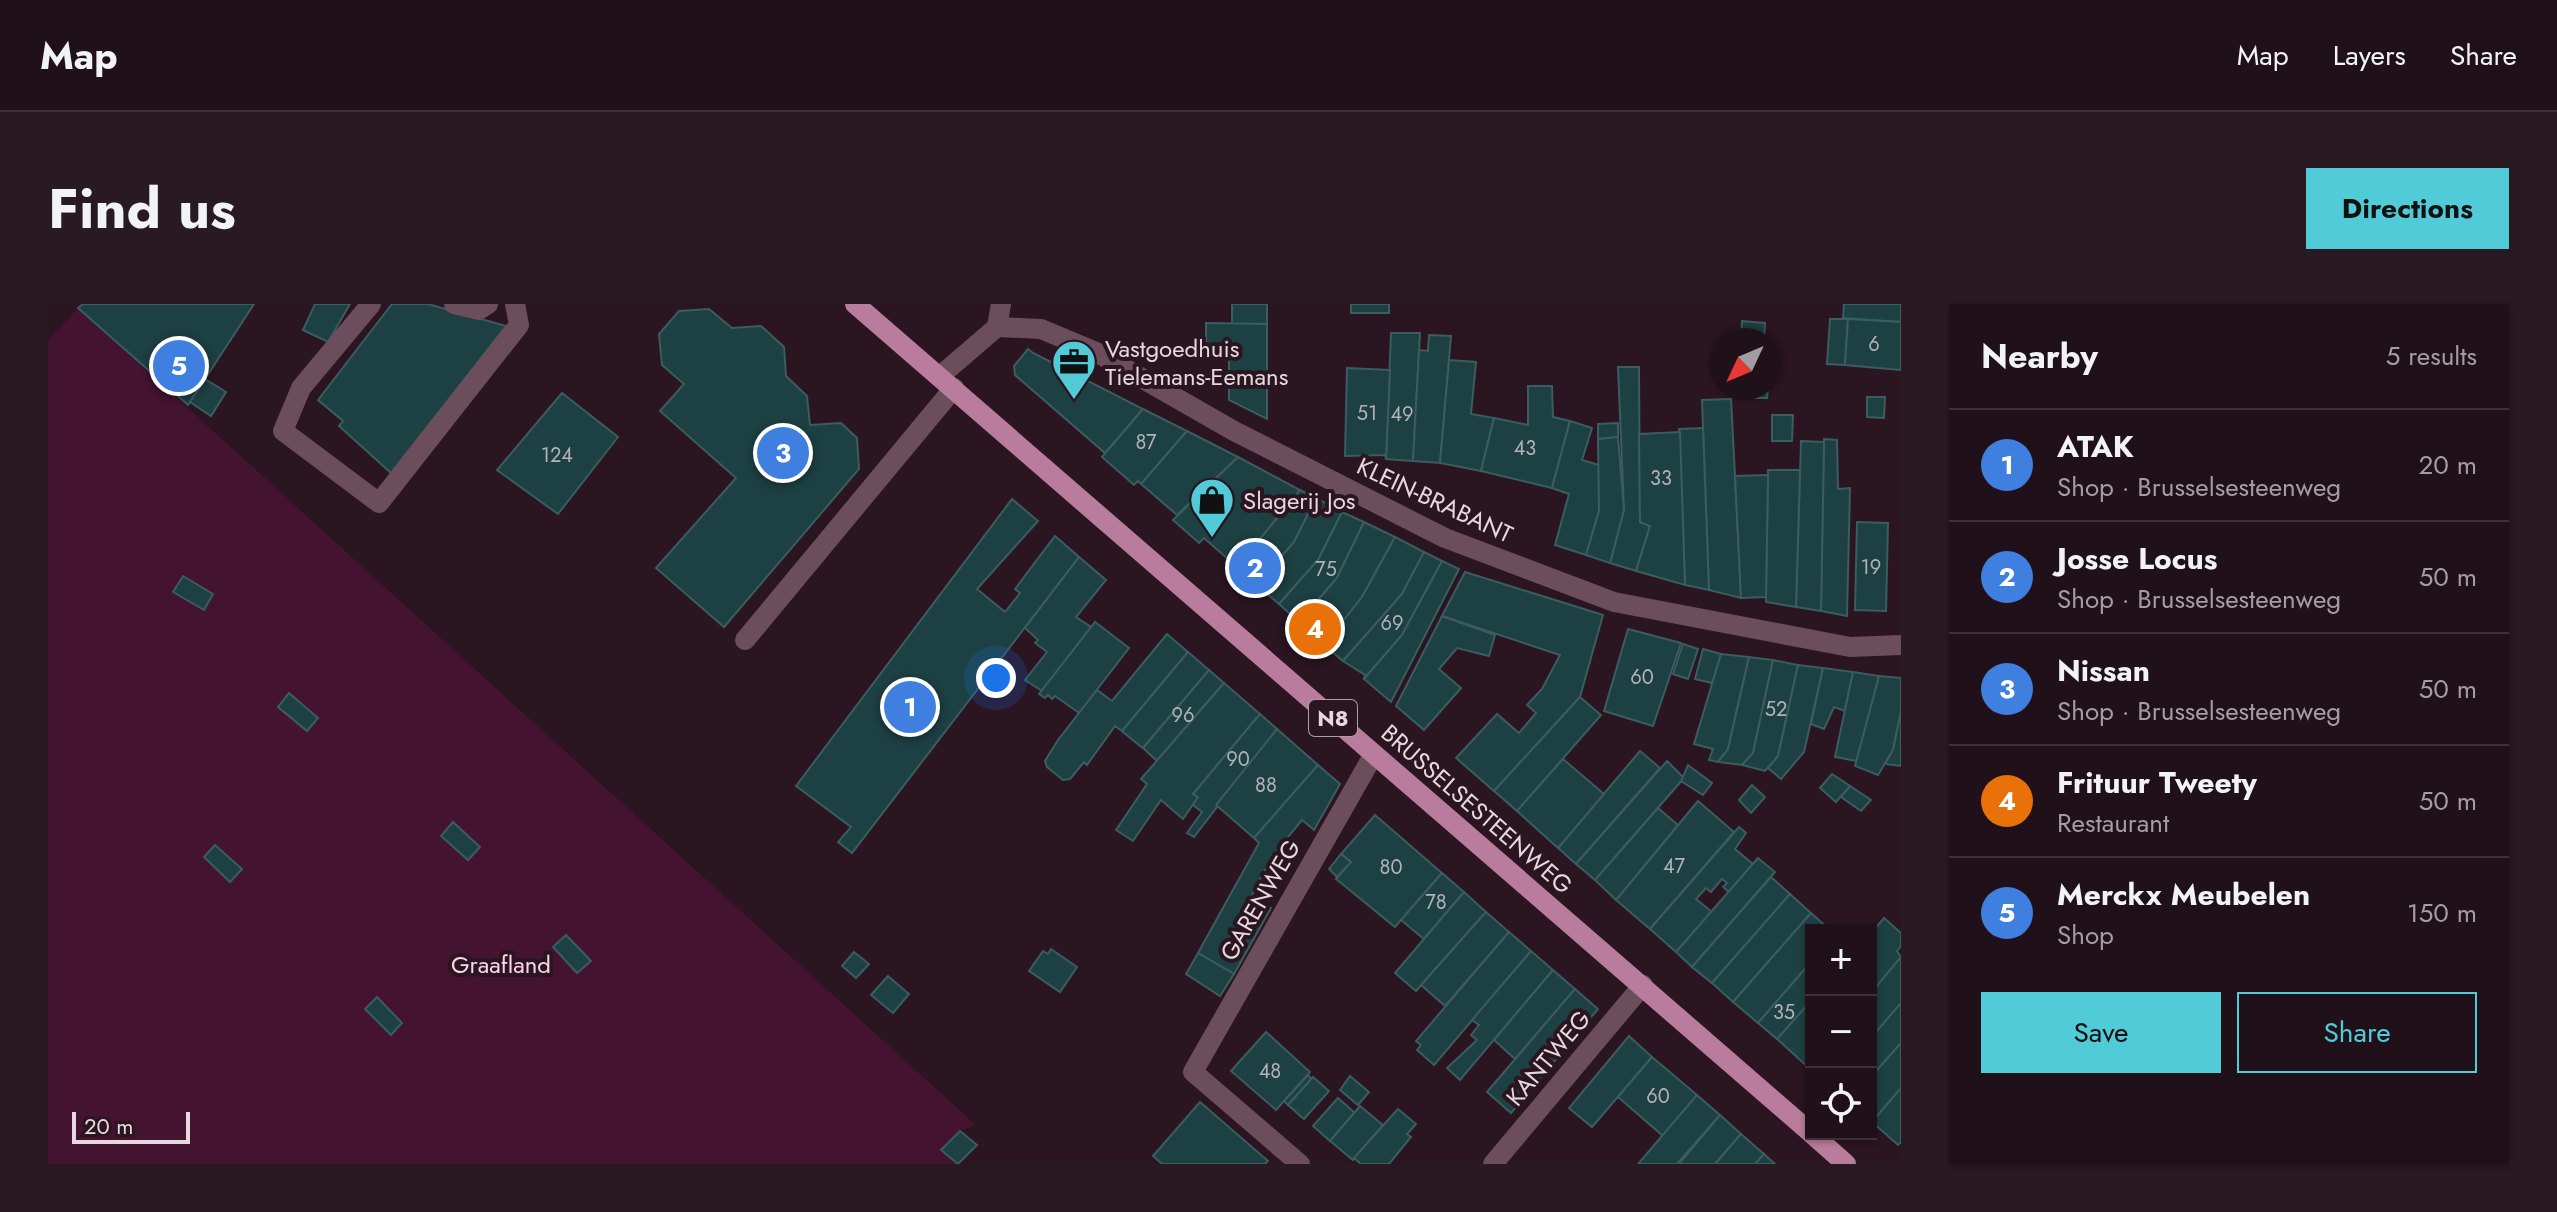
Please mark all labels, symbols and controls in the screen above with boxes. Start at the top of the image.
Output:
text: Map [40,28,118,83]
text: Map [2237,35,2289,76]
text: Layers [2333,35,2406,76]
text: Share [2450,35,2517,76]
text: Find us [48,168,236,249]
button: Directions [2306,168,2509,249]
north arrow [1709,328,1781,400]
house number: 6 [1868,330,1880,359]
place label: Vastgoedhuis Tielemans-Eemans [1105,331,1288,394]
text: Nearby [1981,332,2098,381]
pin: 5 [153,336,205,396]
text: 5 results [2386,337,2477,375]
office icon: Vastgoedhuis Tielemans-Eemans [1050,338,1098,401]
house number: 51 [1357,399,1377,428]
house number: 49 [1390,400,1414,429]
pin: 3 [757,423,809,483]
text: ATAK [2057,425,2134,468]
house number: 87 [1135,428,1157,457]
house number: 43 [1514,434,1536,463]
house number: 124 [541,441,573,470]
text: 1 [2000,446,2014,484]
text: 20 m [2419,446,2477,484]
street label: KLEIN-BRABANT [1351,449,1519,551]
house number: 33 [1650,464,1672,493]
text: Shop · Brusselsesteenweg [2057,468,2341,506]
shop icon: Slagerij Jos [1188,476,1236,539]
place label: Slagerij Jos [1243,483,1355,518]
text: Josse Locus [2057,537,2217,580]
pin: 2 [1229,538,1281,598]
house number: 19 [1861,553,1881,582]
house number: 75 [1315,555,1337,584]
text: 2 [1998,558,2016,596]
text: 50 m [2419,558,2477,596]
text: Shop · Brusselsesteenweg [2057,580,2341,618]
pin: 4 [1289,599,1341,659]
house number: 69 [1380,609,1404,638]
text: Nissan [2057,649,2150,692]
your location [976,658,1016,698]
house number: 60 [1630,663,1654,692]
text: 3 [1999,670,2015,708]
text: 50 m [2419,670,2477,708]
pin: 1 [884,677,936,737]
text: Shop · Brusselsesteenweg [2057,692,2341,730]
house number: 52 [1765,695,1787,724]
road number: N8 [1309,700,1357,736]
house number: 96 [1171,701,1195,730]
street label: BRUSSELSESTEENWEG [1374,716,1580,902]
house number: 90 [1226,745,1250,774]
text: Frituur Tweety [2057,761,2257,804]
house number: 88 [1255,771,1277,800]
text: 4 [1998,782,2016,820]
text: 50 m [2419,782,2477,820]
text: Restaurant [2057,804,2169,842]
street label: GARENWEG [1211,833,1309,967]
house number: 47 [1663,852,1686,881]
house number: 80 [1380,853,1402,882]
text: Merckx Meubelen [2057,873,2310,916]
house number: 78 [1425,888,1447,917]
text: 5 [1999,894,2015,932]
text: 150 m [2407,894,2477,932]
text: Shop [2057,916,2114,954]
map controls [1805,924,1877,1140]
button: + [1805,924,1877,996]
park label: Graafland [451,947,551,982]
button: Save [1981,992,2221,1073]
button: Share [2237,992,2477,1073]
button: − [1805,996,1877,1068]
house number: 35 [1773,998,1795,1027]
street label: KANTWEG [1497,1003,1599,1113]
house number: 48 [1259,1057,1281,1086]
button: locate [1805,1068,1877,1140]
house number: 60 [1646,1082,1670,1111]
scale bar [72,1108,190,1144]
text: 20 m [84,1110,133,1142]

